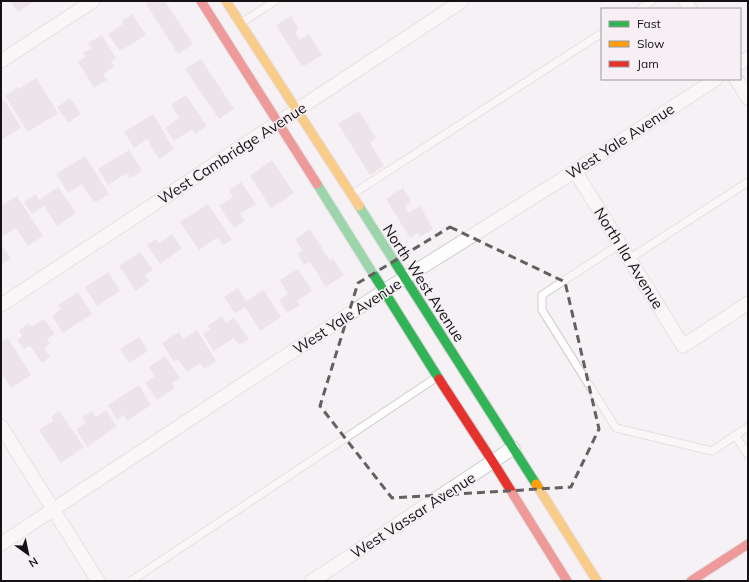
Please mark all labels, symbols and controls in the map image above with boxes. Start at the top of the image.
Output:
legend [601,8,741,80]
text: Fast [637,16,661,31]
text: Slow [637,36,665,51]
text: Jam [637,56,659,71]
street label: West Cambridge Avenue [154,98,310,208]
street label: West Yale Avenue [562,99,678,183]
street label: North Ila Avenue [590,204,668,312]
street label: North West Avenue [379,221,469,345]
street label: West Yale Avenue [289,274,405,358]
street label: West Vassar Avenue [347,468,479,562]
north arrow [8,534,48,574]
text: N [26,554,41,571]

